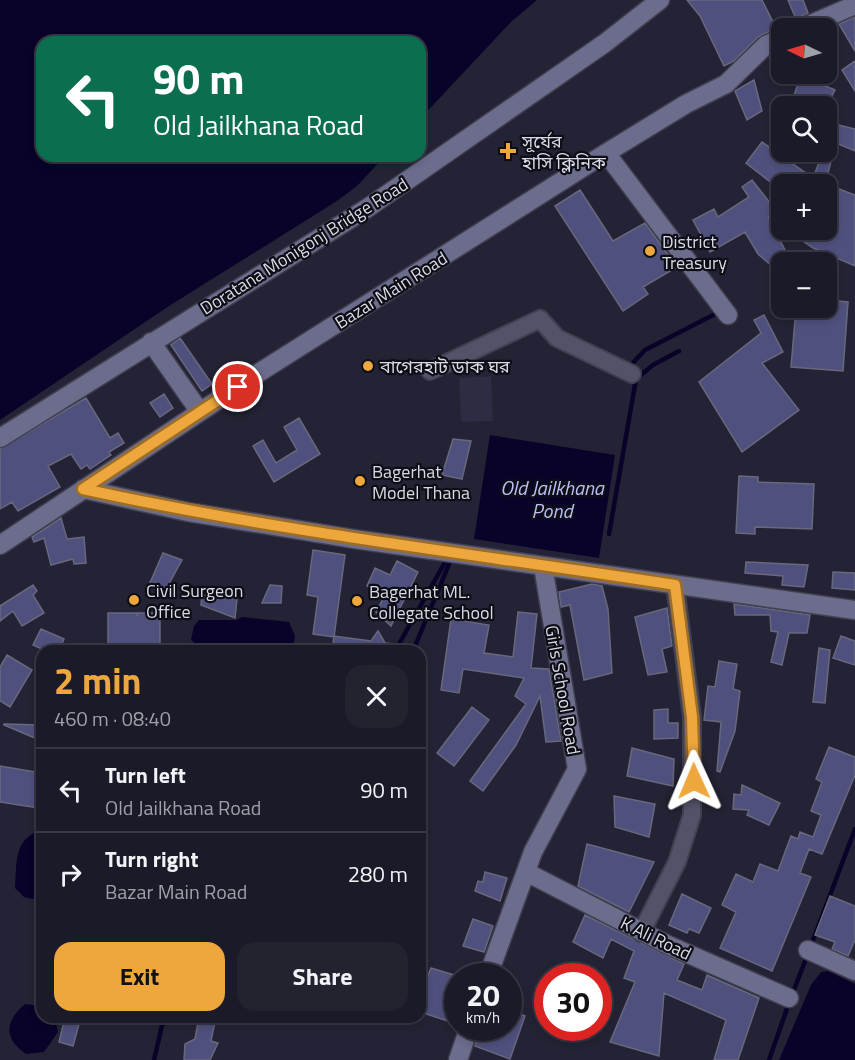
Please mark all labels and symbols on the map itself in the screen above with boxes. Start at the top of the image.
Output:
north arrow [771,18,837,84]
place label: সূর্যের হাসি ক্লিনিক [521,128,606,176]
marker: সূর্যের হাসি ক্লিনিক [499,142,517,160]
street label: Doratana Monigonj Bridge Road [195,171,413,321]
place label: District Treasury [662,228,727,276]
marker: District Treasury [643,244,657,258]
street label: Bazar Main Road [329,245,453,335]
place label: বাগেরহাট ডাক ঘর [379,353,510,380]
marker: বাগেরহাট ডাক ঘর [361,359,375,373]
pin [212,361,263,412]
place label: Bagerhat Model Thana [372,458,470,506]
water label: Old Jailkhana Pond [500,472,605,526]
marker: Bagerhat Model Thana [353,474,367,488]
place label: Civil Surgeon Office [146,577,243,625]
place label: Bagerhat ML. Collegate School [369,578,494,626]
marker: Civil Surgeon Office [127,593,141,607]
marker: Bagerhat ML. Collegate School [350,594,364,608]
street label: Girls School Road [538,623,588,757]
position arrow [662,749,726,813]
street label: K Ali Road [616,909,696,967]
speed limit sign: 30 [534,963,612,1041]

